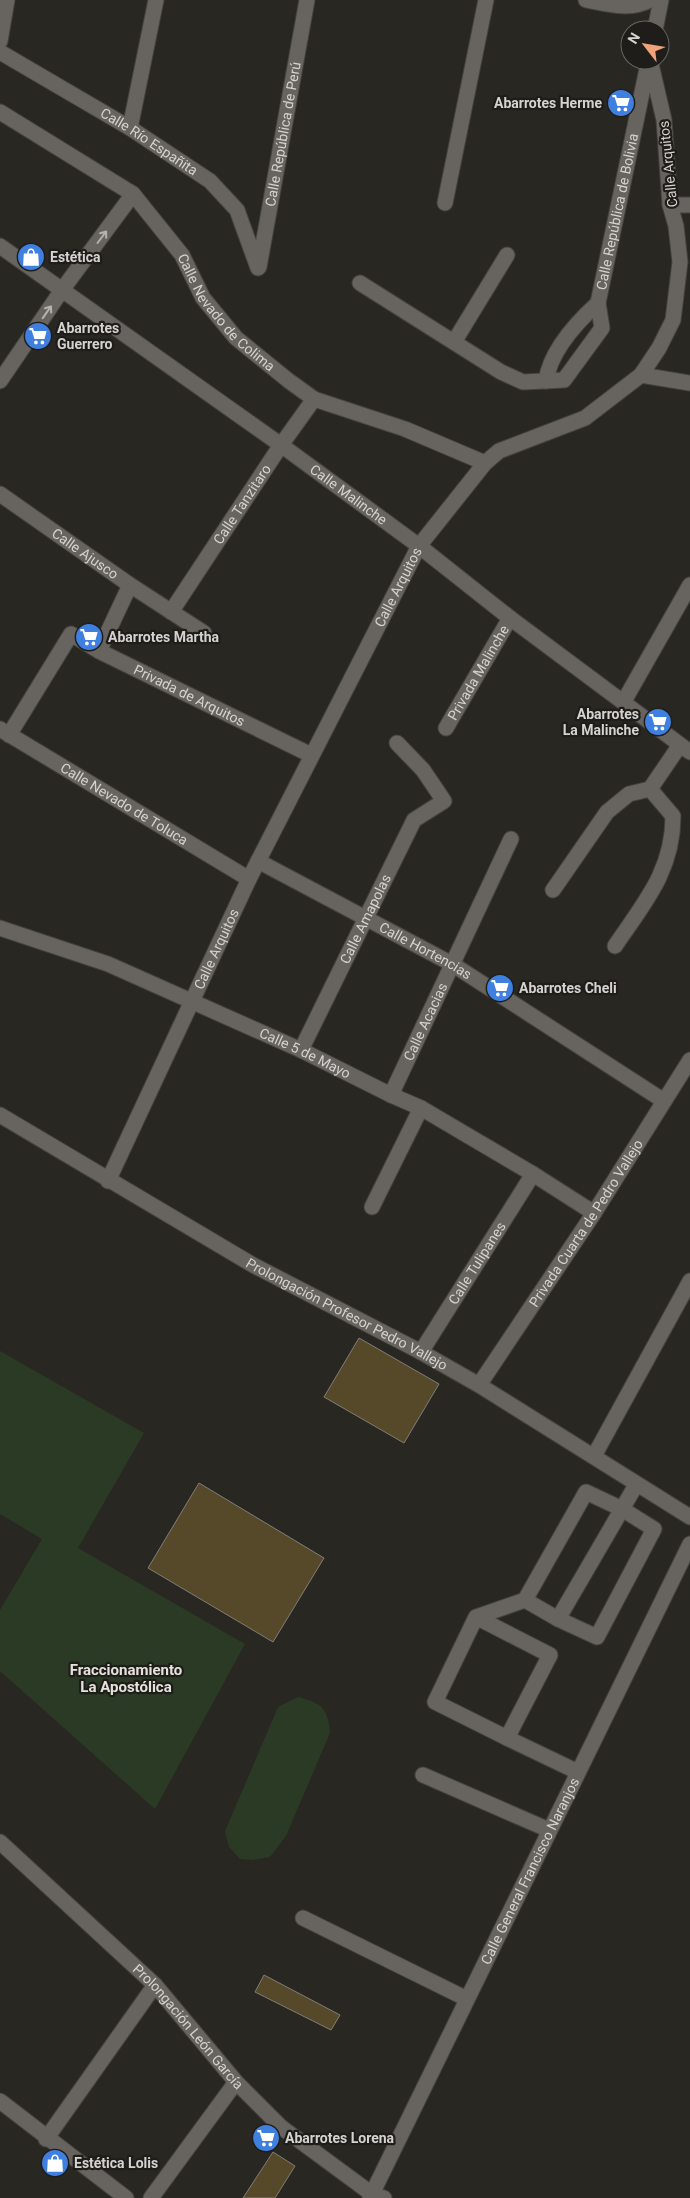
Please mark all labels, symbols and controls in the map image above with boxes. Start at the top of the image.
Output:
north arrow [620,20,670,70]
text: N [624,30,643,47]
street label: Calle República de Perú [262,60,304,208]
supermarket icon: Abarrotes Herme [606,88,636,118]
place label: Abarrotes Herme [494,95,602,111]
street label: Calle Río Españita [98,105,201,179]
street label: Calle Arquitos [656,120,680,208]
street label: Calle República de Bolivia [593,132,641,291]
one-way arrow [97,230,107,244]
shop icon: Estética [16,242,46,272]
place label: Estética [50,249,101,265]
street label: Calle Nevado de Colima [175,251,278,374]
one-way arrow [43,305,53,319]
place label: Abarrotes Guerrero [57,320,119,352]
supermarket icon: Abarrotes Guerrero [23,321,53,351]
street label: Calle Tanzitaro [210,461,274,547]
street label: Calle Malinche [307,461,390,528]
street label: Calle Ajusco [49,525,121,582]
street label: Calle Arquitos [371,545,425,630]
supermarket icon: Abarrotes Martha [74,622,104,652]
street label: Privada Malinche [444,622,512,723]
place label: Abarrotes Martha [108,629,219,645]
street label: Privada de Arquitos [131,661,248,729]
place label: Abarrotes La Malinche [563,706,639,738]
supermarket icon: Abarrotes La Malinche [643,707,673,737]
street label: Calle Nevado de Toluca [58,759,191,848]
street label: Calle Amapolas [337,872,394,966]
street label: Calle Arquitos [191,906,242,992]
street label: Calle Hortencias [377,919,475,983]
supermarket icon: Abarrotes Cheli [485,973,515,1003]
street label: Calle Acacias [400,980,450,1063]
place label: Abarrotes Cheli [519,980,617,996]
street label: Calle 5 de Mayo [257,1025,353,1081]
street label: Privada Cuarta de Pedro Vallejo [526,1136,646,1310]
street label: Calle Tulipanes [445,1219,509,1307]
street label: Prolongación Profesor Pedro Vallejo [243,1255,450,1373]
district label: Fraccionamiento La Apostólica [70,1661,182,1696]
street label: Calle General Francisco Naranjos [478,1775,582,1967]
street label: Prolongación León García [130,1961,247,2093]
supermarket icon: Abarrotes Lorena [251,2123,281,2153]
place label: Abarrotes Lorena [285,2130,395,2146]
shop icon: Estética Lolis [40,2148,70,2178]
place label: Estética Lolis [74,2155,158,2171]

